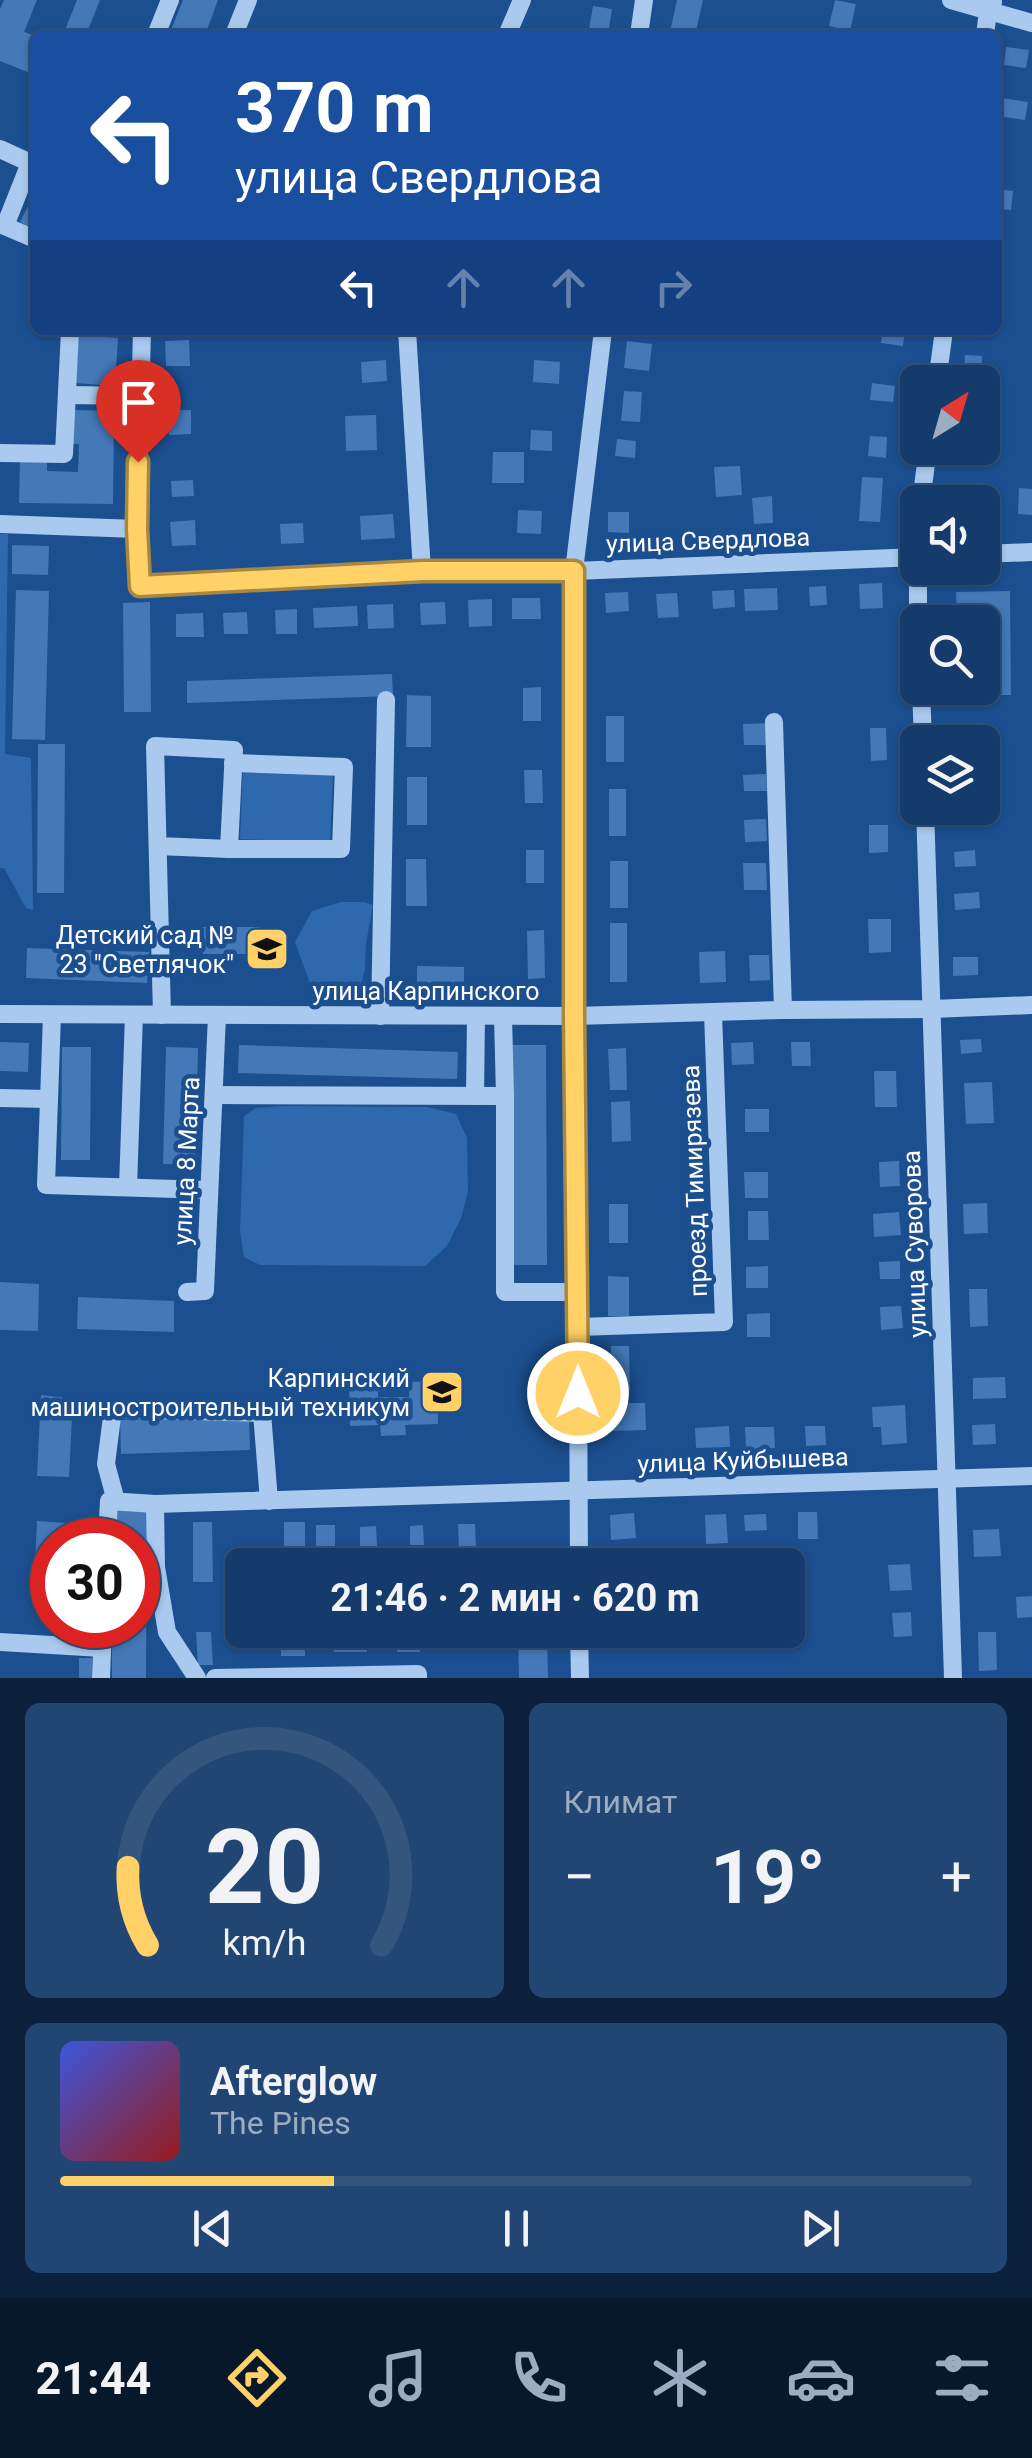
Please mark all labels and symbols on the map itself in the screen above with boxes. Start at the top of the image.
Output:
pin [96,360,181,463]
north arrow [900,365,1000,465]
street label: улица Свердлова [605,522,811,559]
place label: Детский сад № 23 "Светлячок" [56,921,234,979]
school or university icon: Детский сад № 23 "Светлячок" [244,926,290,972]
street label: улица Карпинского [313,977,539,1006]
street label: проезд Тимирязева [676,1065,713,1297]
street label: улица 8 Марта [168,1076,205,1246]
street label: улица Суворова [897,1150,932,1338]
position arrow [526,1341,630,1445]
place label: Карпинский машиностроительный техникум [30,1364,410,1422]
school or university icon: Карпинский машиностроительный техникум [419,1369,465,1415]
street label: улица Куйбышева [637,1442,849,1479]
speed limit sign: 30 [30,1518,160,1648]

